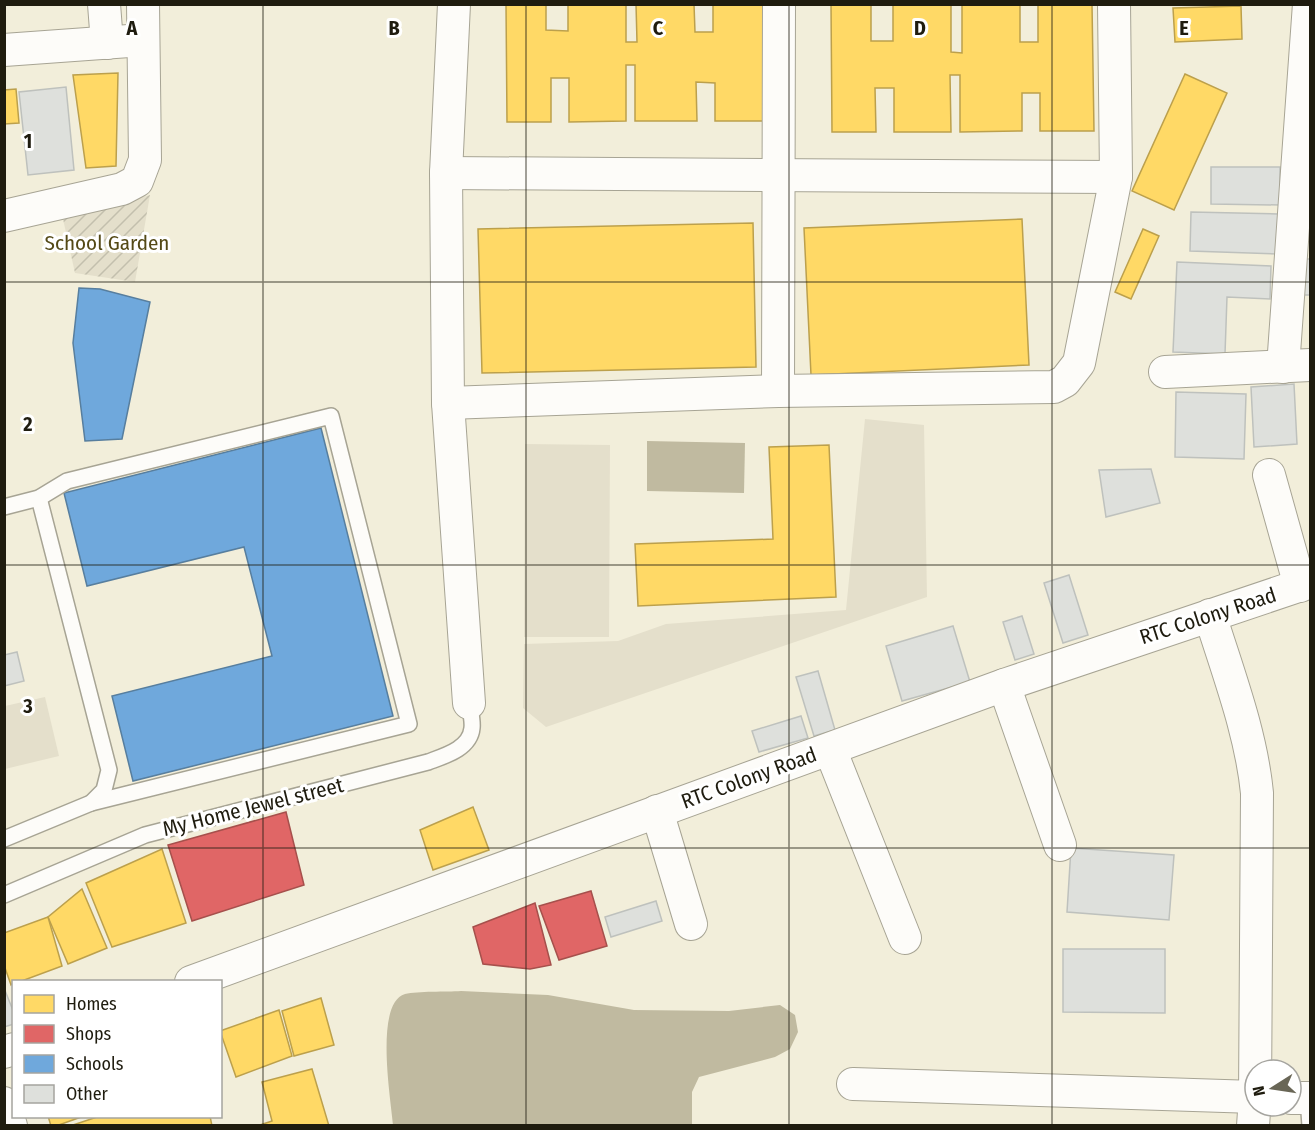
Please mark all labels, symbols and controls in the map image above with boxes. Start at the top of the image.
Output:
text: A [126,16,139,40]
text: B [388,16,400,40]
text: C [653,16,664,40]
text: D [914,16,926,40]
text: E [1179,16,1189,40]
text: 1 [24,129,32,153]
park label: School Garden [45,230,169,256]
text: 2 [22,412,33,436]
street label: RTC Colony Road [1136,582,1280,650]
text: 3 [22,694,33,718]
street label: RTC Colony Road [678,741,820,815]
street label: My Home Jewel street [160,772,346,842]
legend [12,980,222,1118]
text: Homes [66,993,117,1015]
text: Shops [66,1023,111,1045]
text: Schools [66,1053,124,1075]
north arrow [1243,1058,1303,1118]
text: Other [66,1083,109,1105]
text: N [1249,1084,1269,1098]

